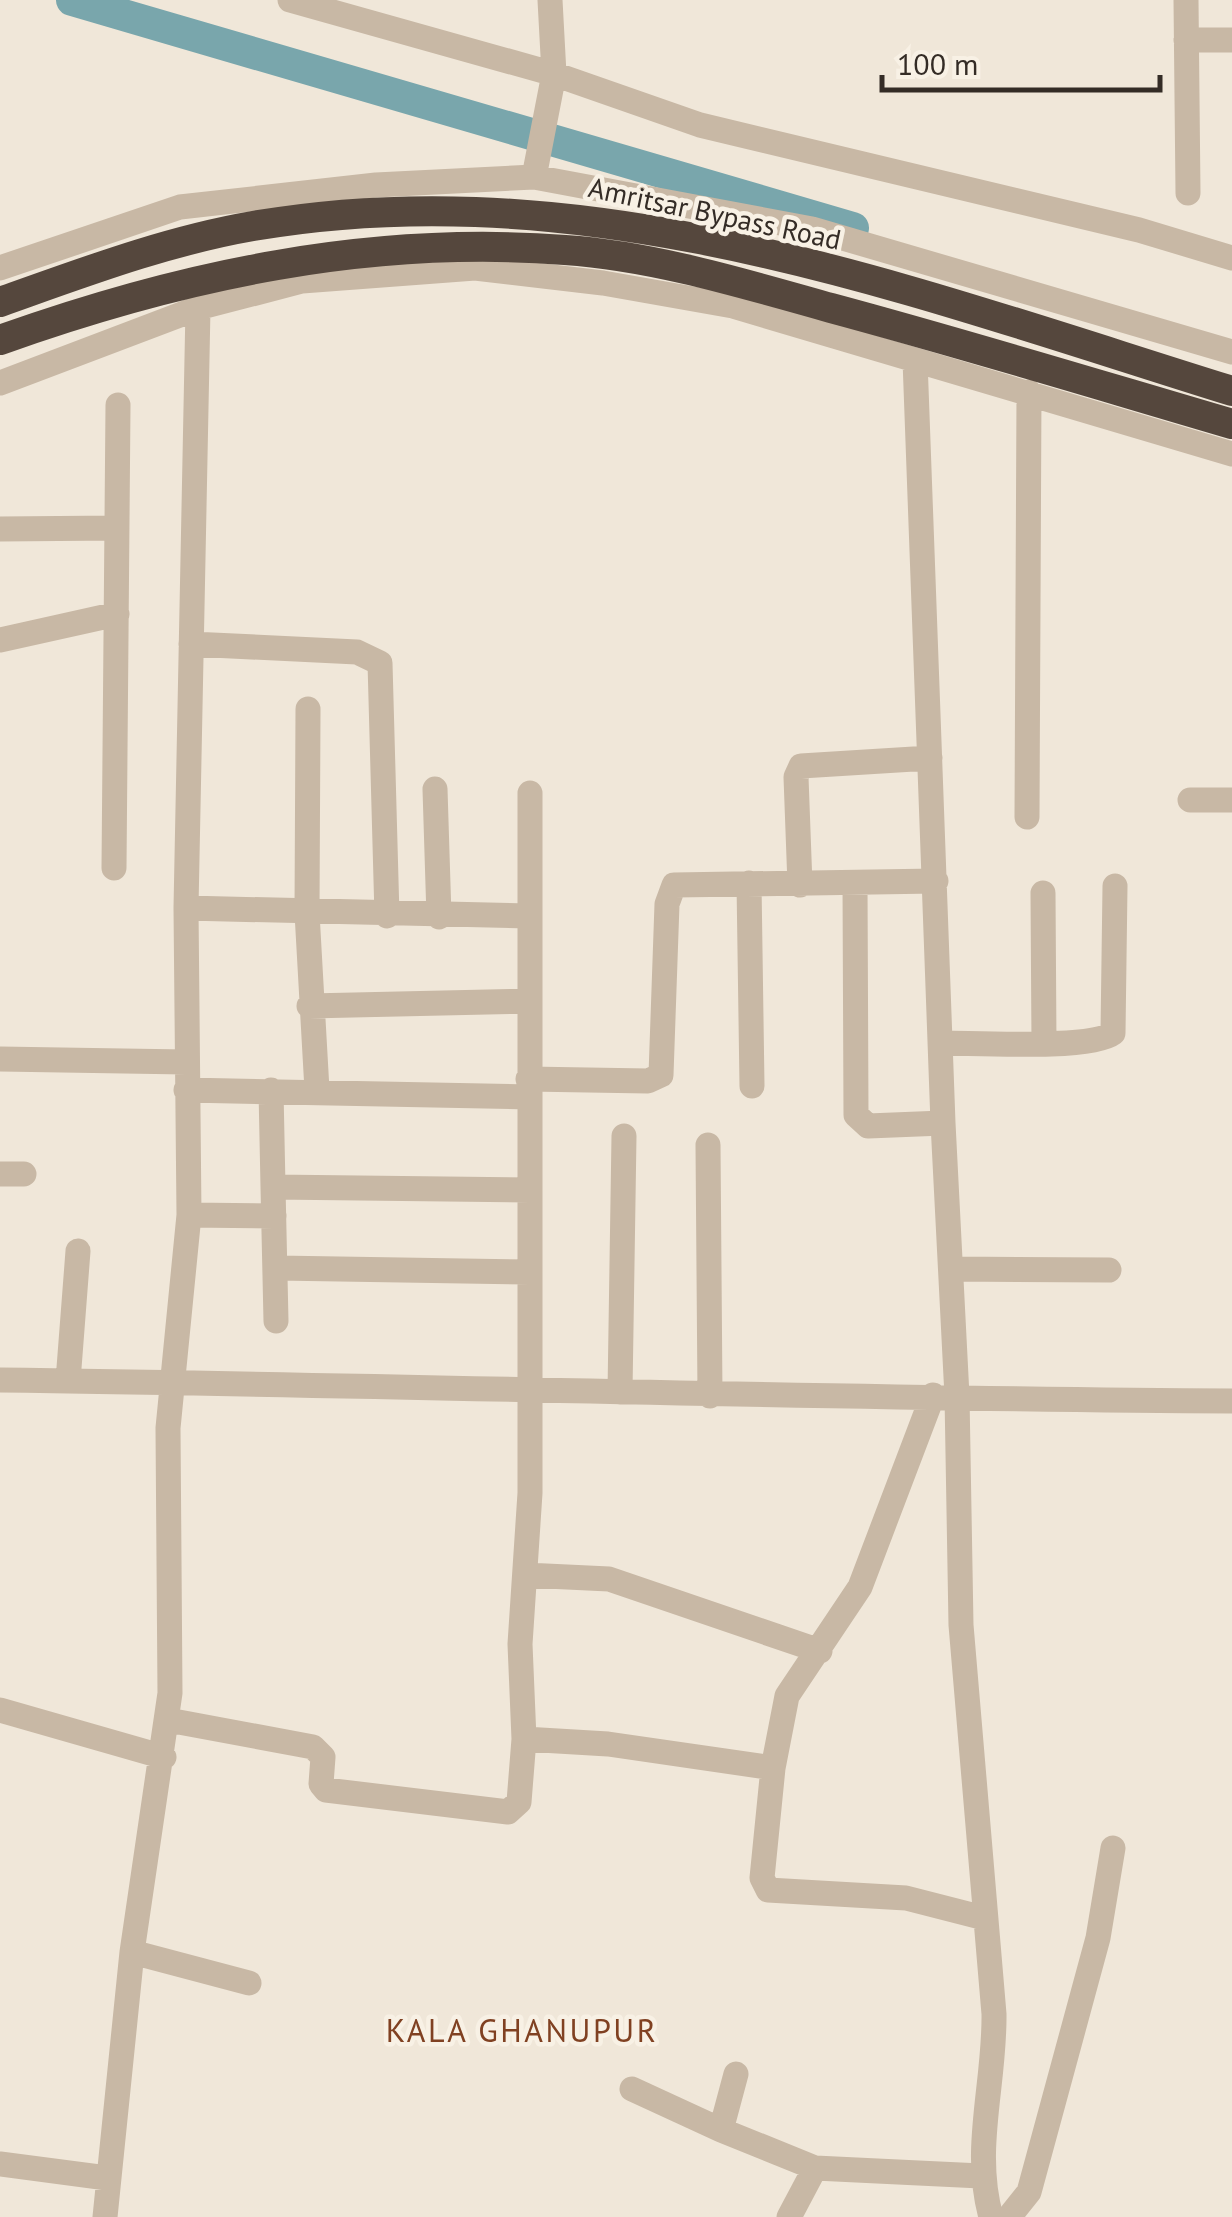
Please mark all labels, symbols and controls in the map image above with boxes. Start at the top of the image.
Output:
scale bar [882,30,1160,92]
text: 100 m [897,44,978,83]
street label: Amritsar Bypass Road [585,168,845,258]
district label: KALA GHANUPUR [386,2009,658,2051]

